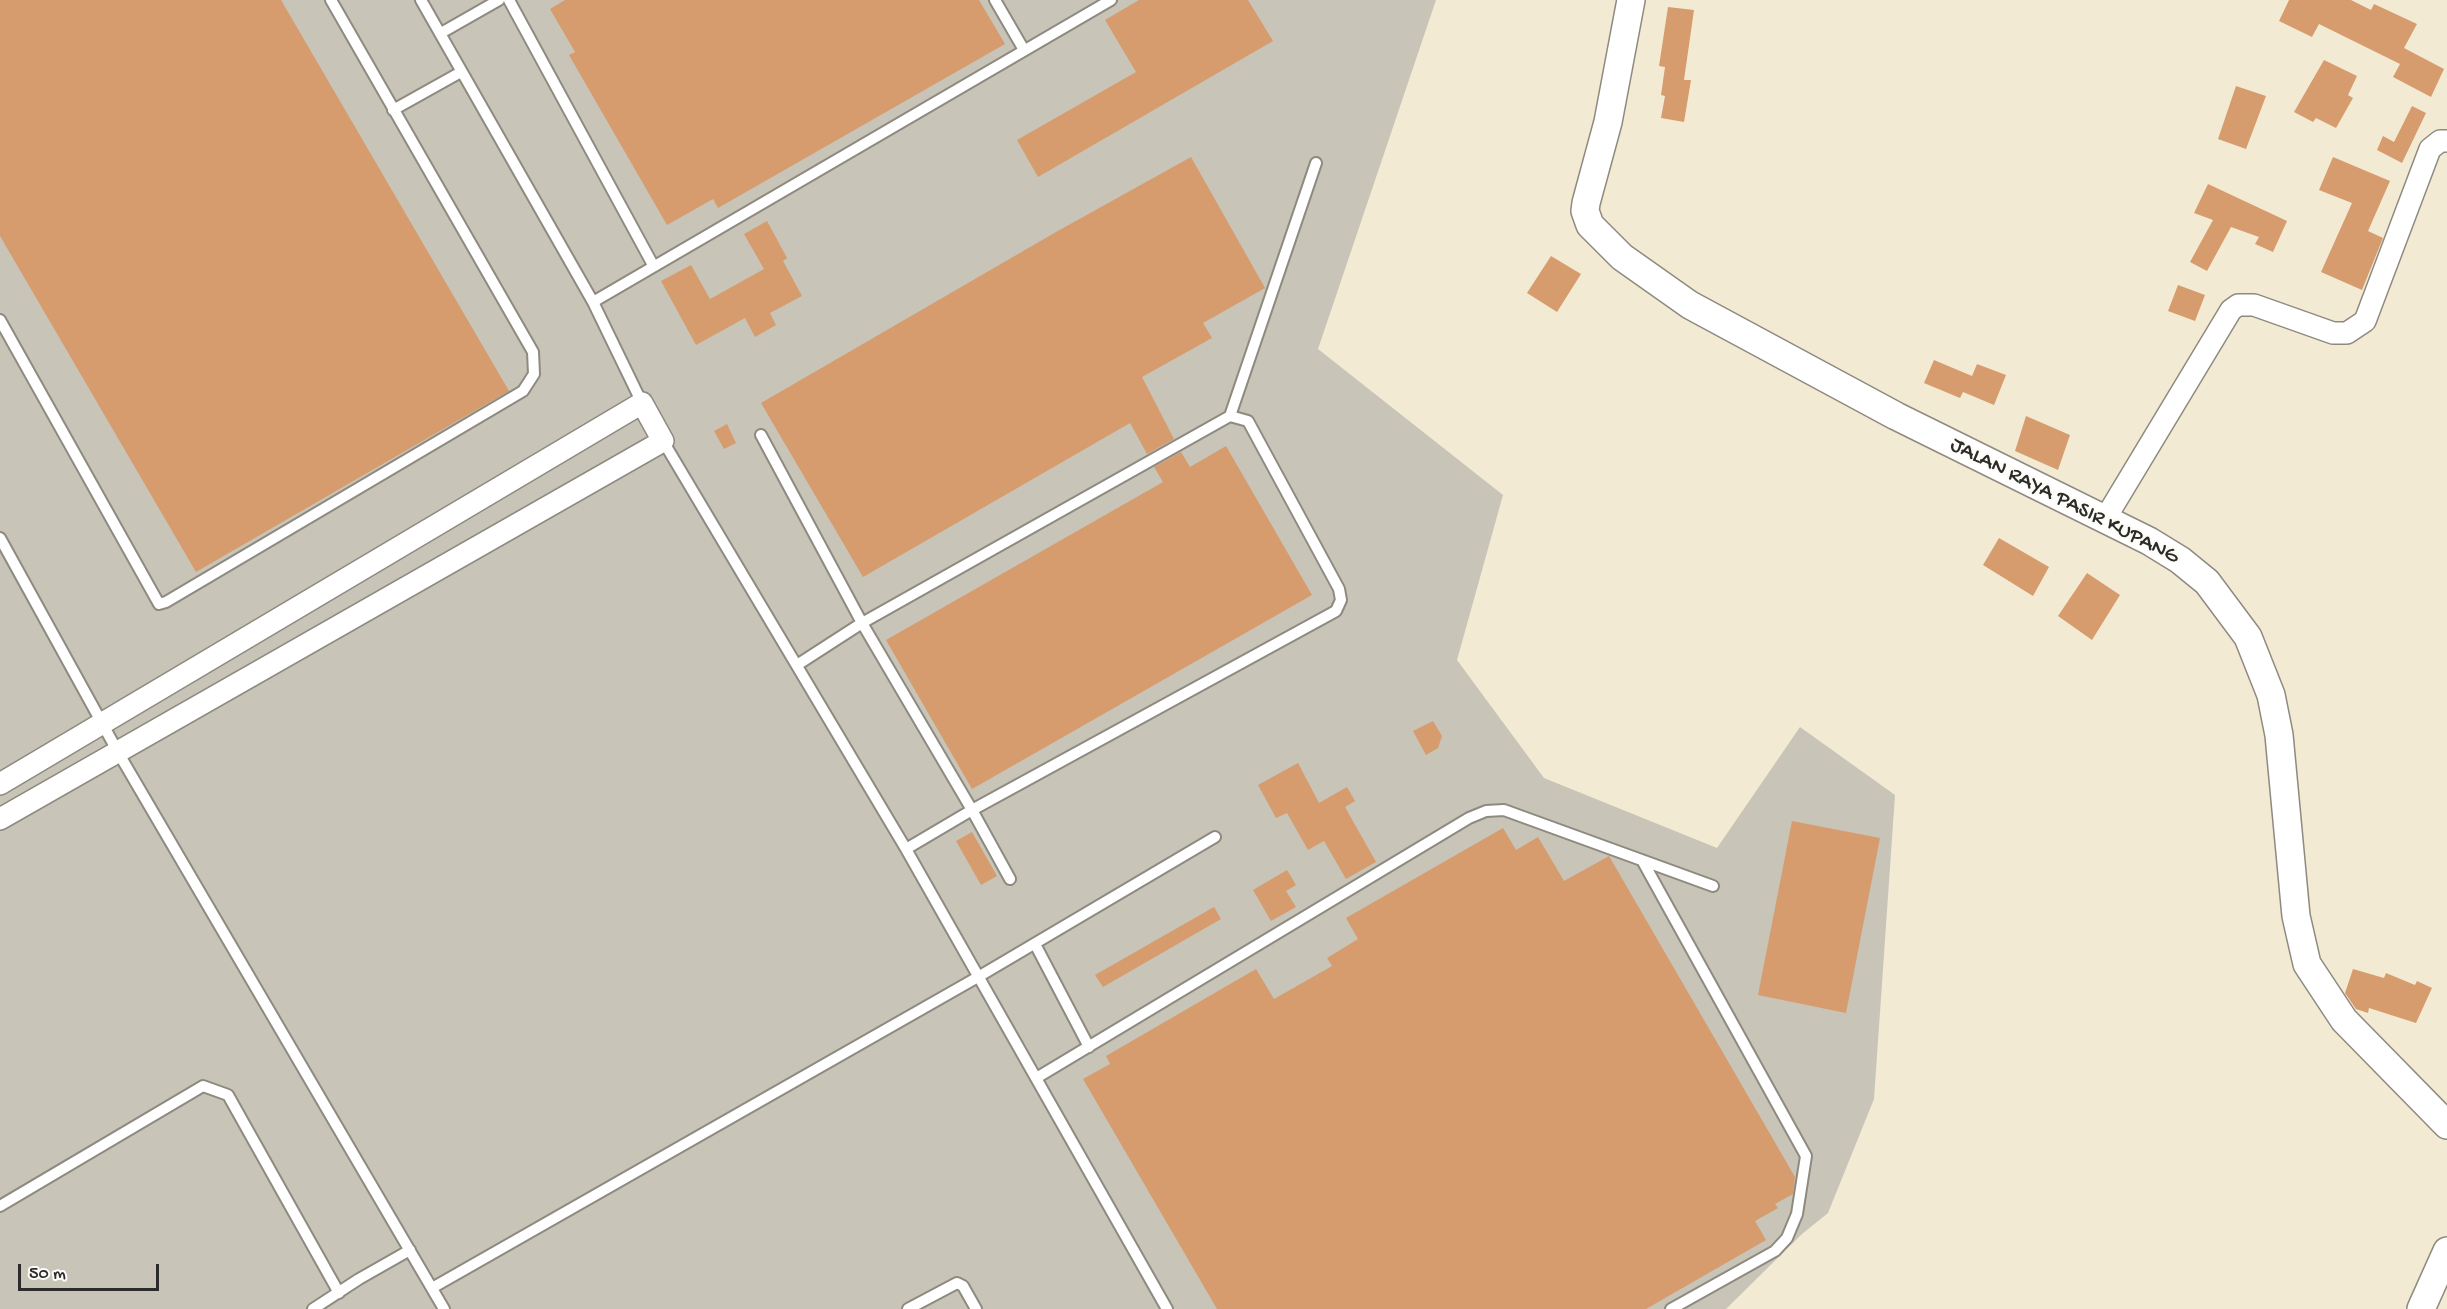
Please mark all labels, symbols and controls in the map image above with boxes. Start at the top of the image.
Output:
street label: JALAN RAYA PASIR KUPANG [1945,433,2183,571]
scale bar [21,1252,162,1290]
text: 50 m [29,1264,66,1285]

